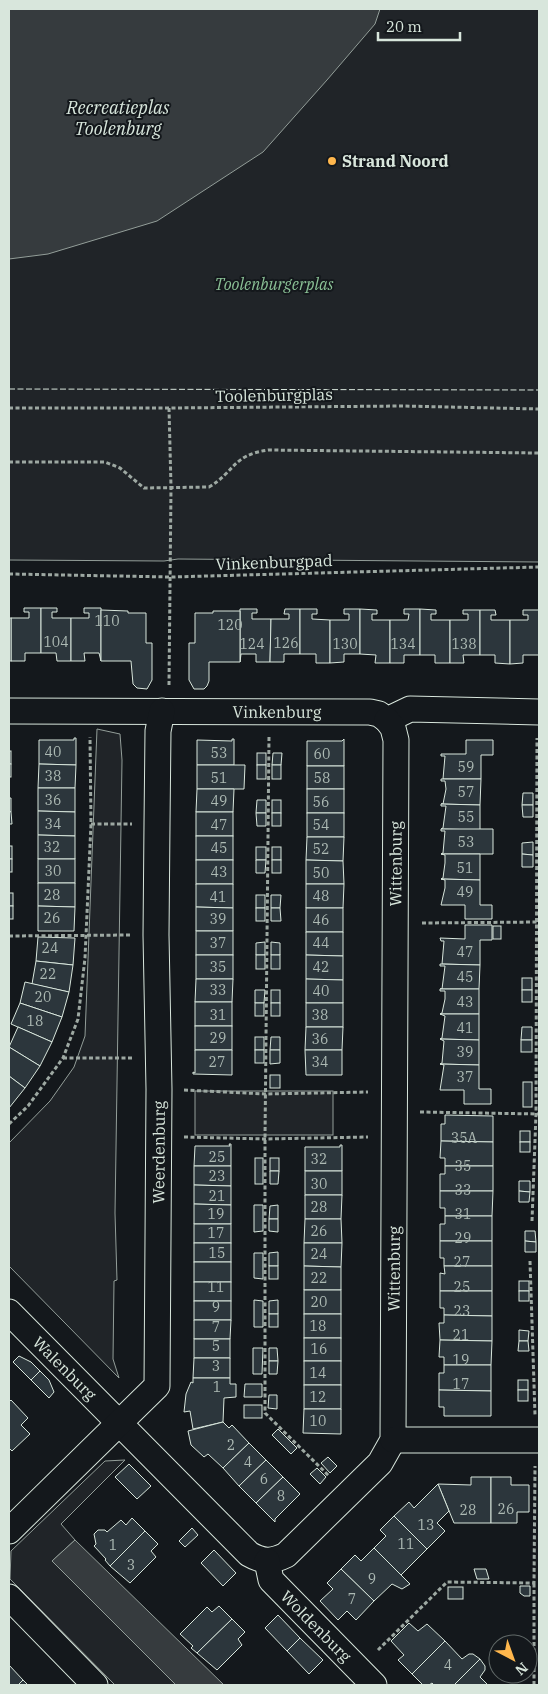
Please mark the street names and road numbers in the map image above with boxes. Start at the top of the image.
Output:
street label: Toolenburgplas [215,384,333,406]
street label: Vinkenburgpad [215,550,333,574]
street label: Vinkenburg [233,702,322,722]
street label: Wittenburg [385,821,406,907]
street label: Weerdenburg [148,1100,169,1204]
street label: Wittenburg [384,1226,404,1312]
street label: Walenburg [29,1332,101,1405]
street label: Woldenburg [277,1586,356,1666]

